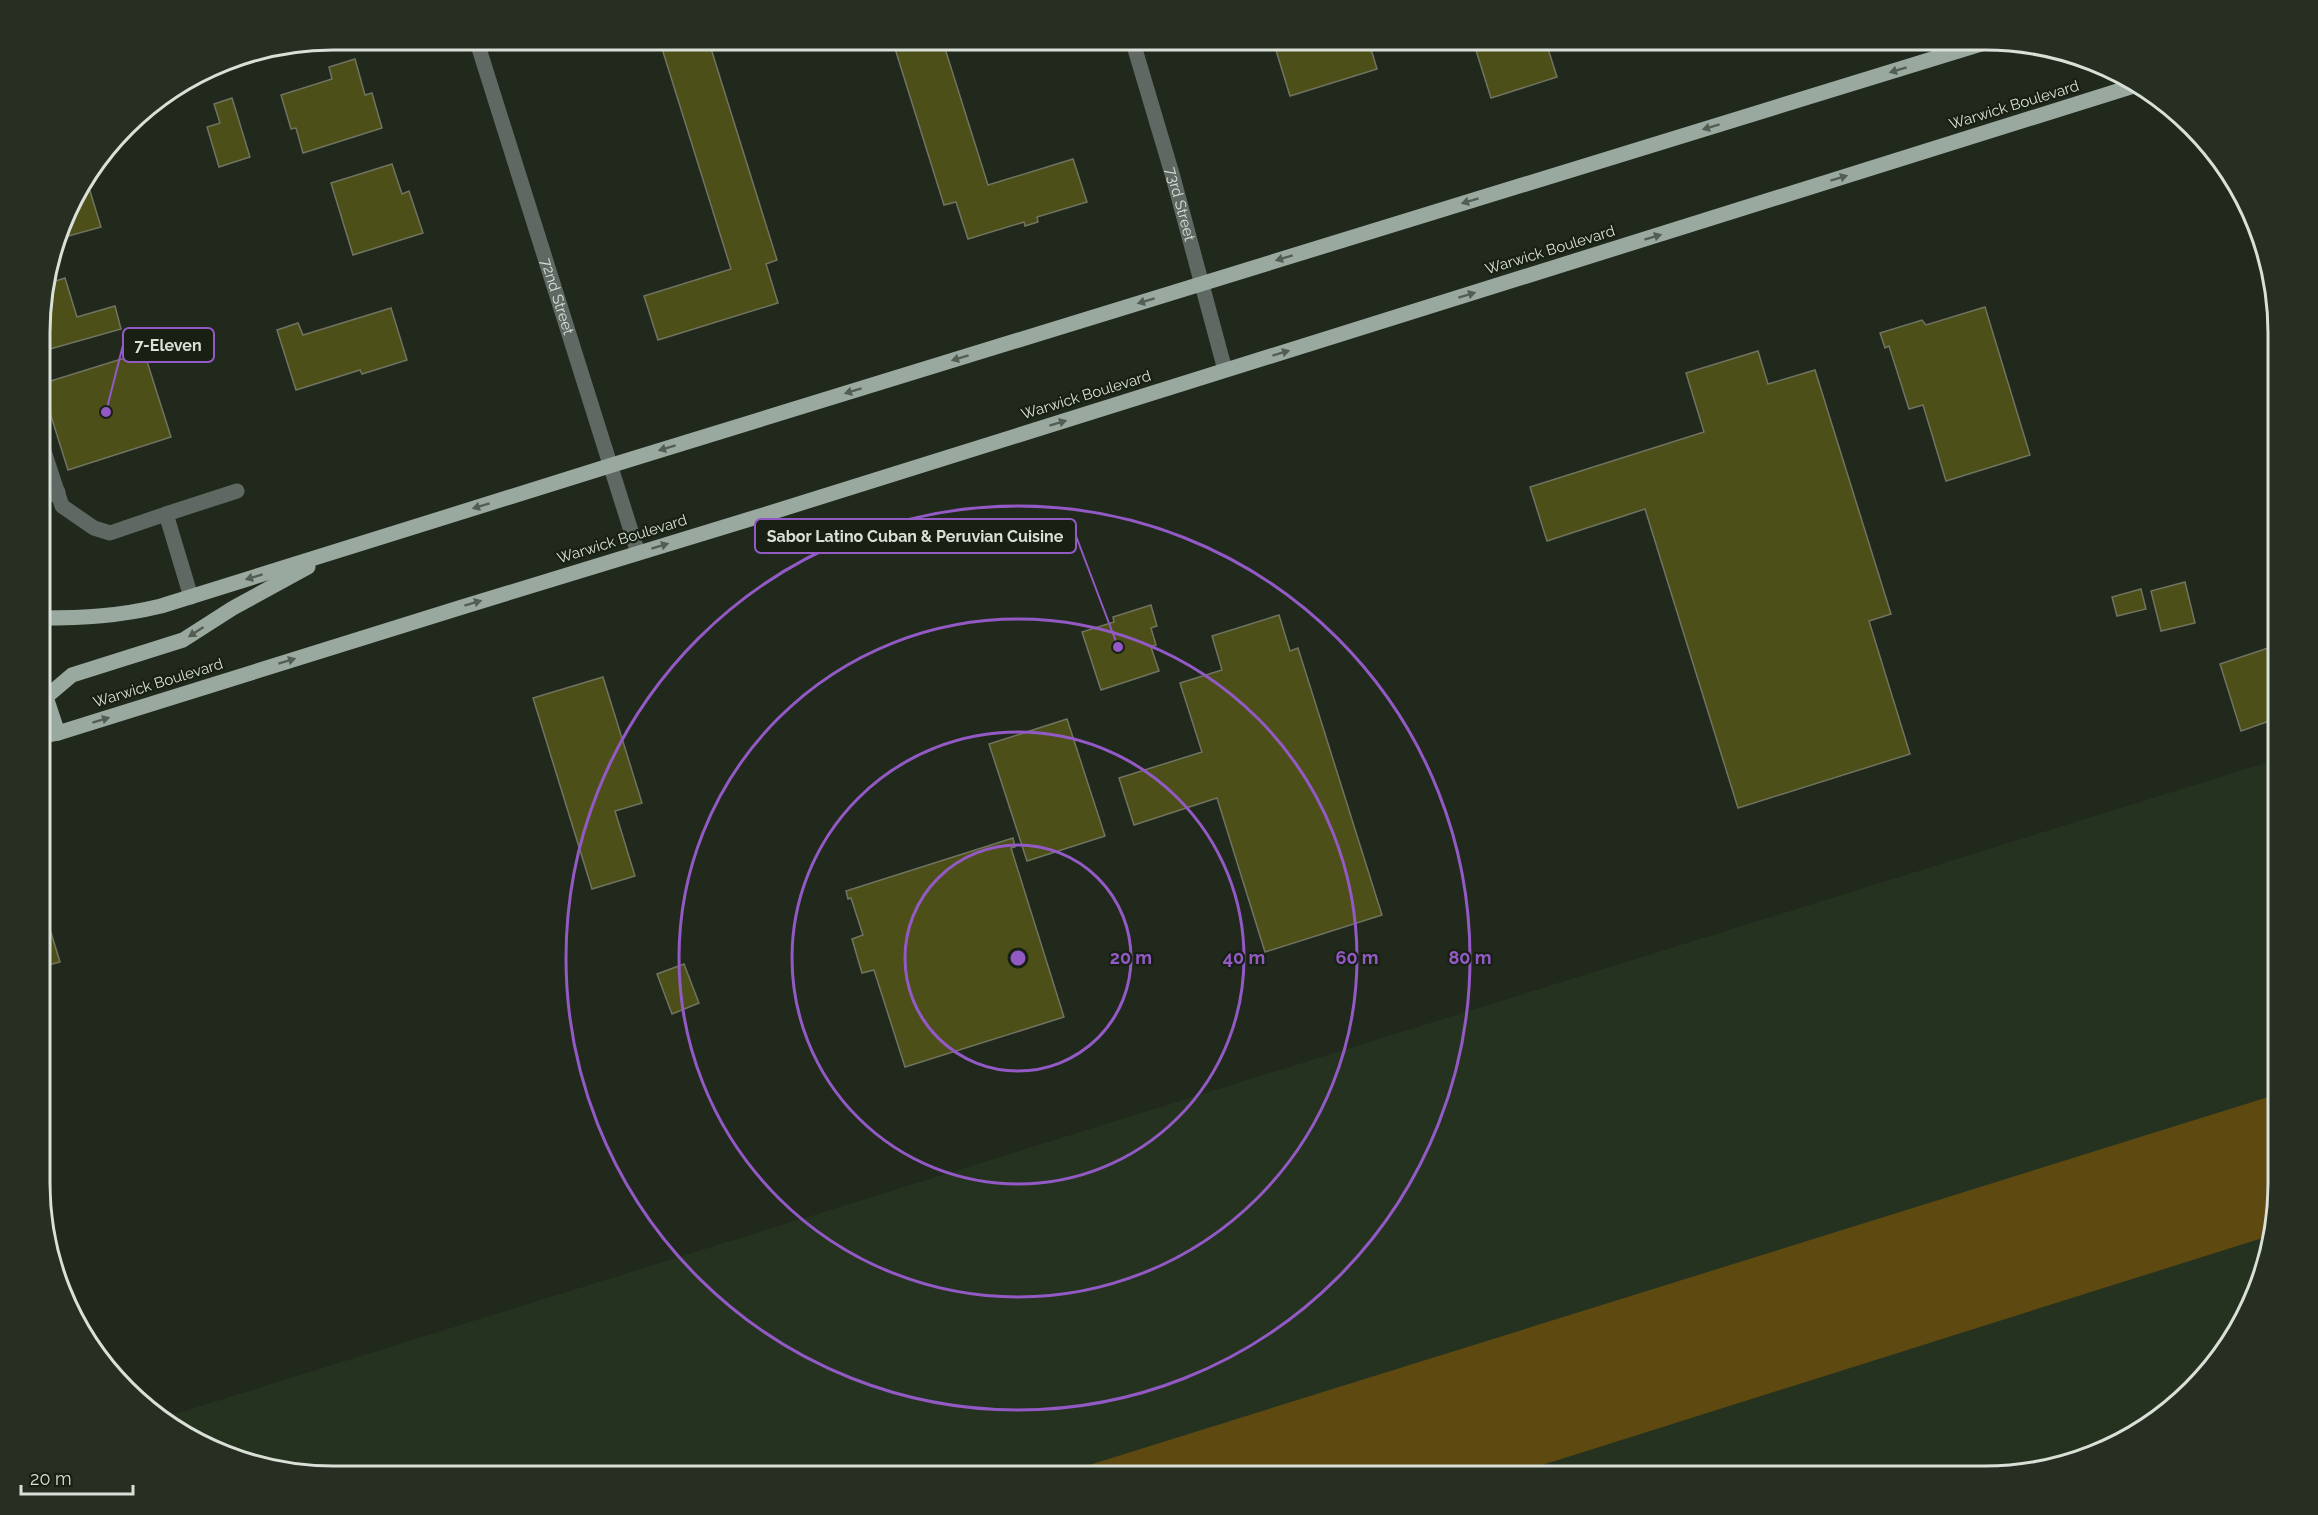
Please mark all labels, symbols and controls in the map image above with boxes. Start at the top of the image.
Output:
one-way arrow [1889,66,1907,75]
street label: Warwick Boulevard [1947,77,2081,133]
one-way arrow [1702,123,1720,132]
street label: 73rd Street [1162,165,1199,243]
one-way arrow [1830,173,1848,182]
one-way arrow [1461,197,1479,206]
street label: Warwick Boulevard [1483,222,1617,278]
one-way arrow [1644,231,1662,241]
one-way arrow [1275,254,1293,263]
street label: 72nd Street [537,256,578,337]
one-way arrow [1458,290,1476,299]
one-way arrow [1137,297,1155,306]
callout: 7-Eleven [123,328,214,362]
text: 7-Eleven [134,336,202,355]
one-way arrow [1272,348,1290,358]
one-way arrow [951,354,969,363]
street label: Warwick Boulevard [1019,367,1153,423]
one-way arrow [844,387,862,396]
one-way arrow [1049,418,1067,427]
one-way arrow [658,444,676,453]
one-way arrow [472,502,490,512]
street label: Warwick Boulevard [555,511,689,567]
callout: Sabor Latino Cuban & Peruvian Cuisine [755,519,1076,553]
text: Sabor Latino Cuban & Peruvian Cuisine [767,527,1064,546]
one-way arrow [651,541,669,550]
one-way arrow [245,573,263,582]
one-way arrow [464,598,482,607]
one-way arrow [187,627,204,638]
street label: Warwick Boulevard [91,655,225,711]
one-way arrow [278,656,296,665]
one-way arrow [92,714,110,724]
text: 20 m [1110,947,1152,968]
text: 40 m [1223,947,1265,968]
text: 60 m [1335,947,1379,968]
text: 80 m [1448,947,1492,968]
centre of rings [1008,948,1028,968]
scale bar [21,1458,134,1496]
text: 20 m [30,1468,72,1489]

